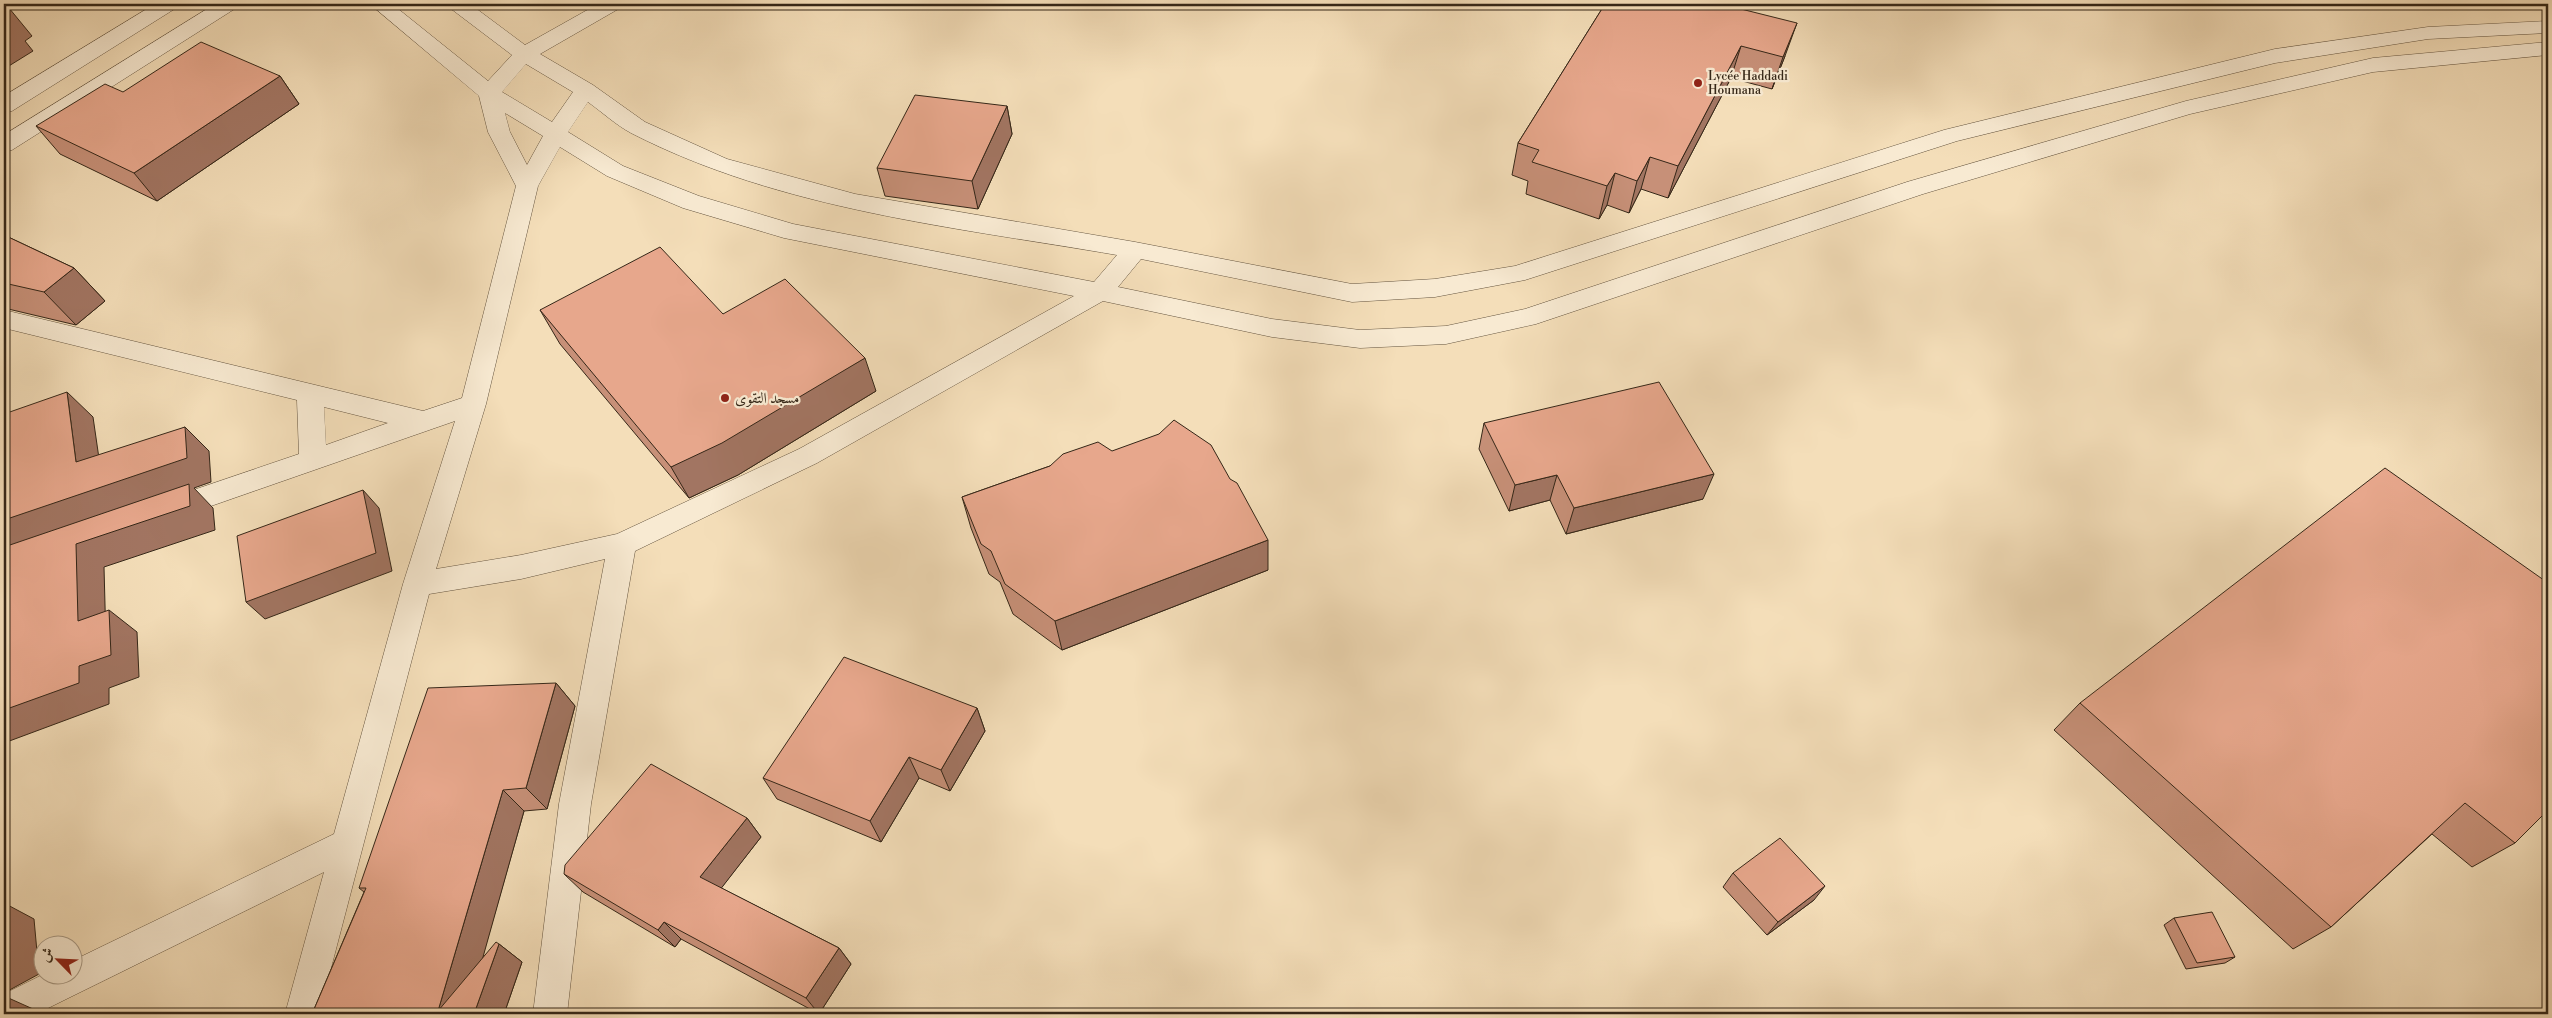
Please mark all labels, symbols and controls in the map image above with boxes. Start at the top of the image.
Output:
place label: Lycée Haddadi Houmana [1708,69,1788,98]
marker: Lycée Haddadi Houmana [1692,77,1704,89]
place label: مسجد التقوى [735,389,799,408]
marker: مسجد التقوى [719,392,731,404]
north arrow [32,936,82,986]
text: ش [36,945,58,965]

